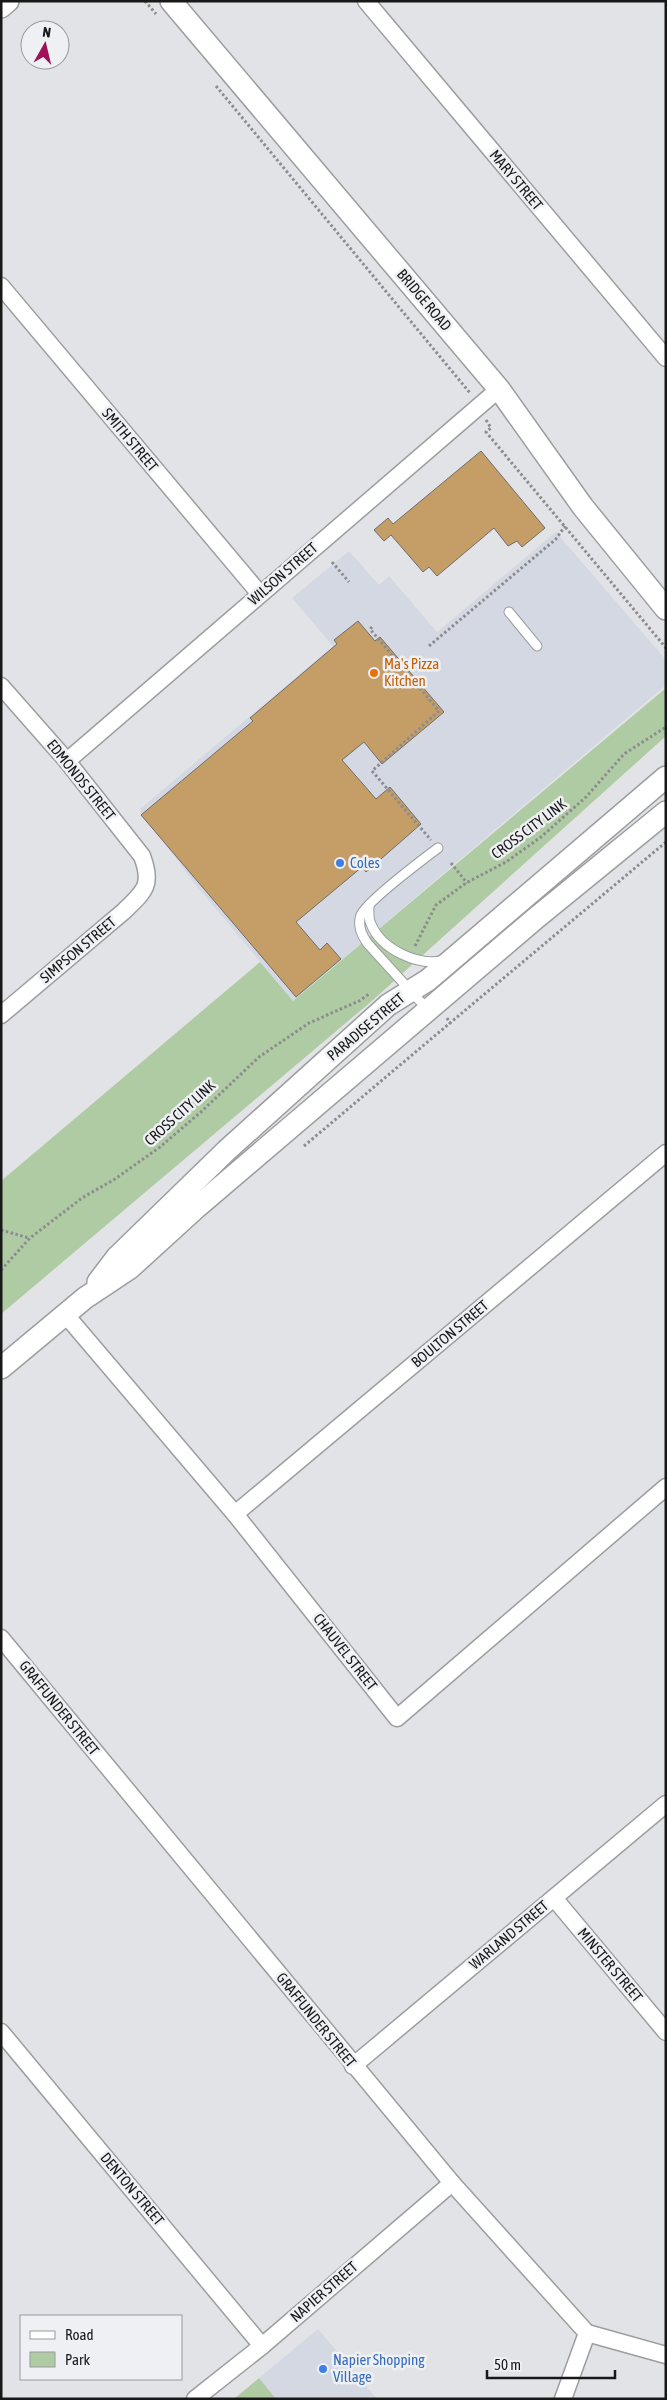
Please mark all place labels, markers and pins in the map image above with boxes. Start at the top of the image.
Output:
place label: Ma's Pizza Kitchen [384,655,439,689]
marker: Ma's Pizza Kitchen [368,667,380,679]
place label: Coles [350,854,380,871]
marker: Coles [334,857,346,869]
place label: Napier Shopping Village [333,2351,425,2385]
marker: Napier Shopping Village [317,2363,329,2375]

